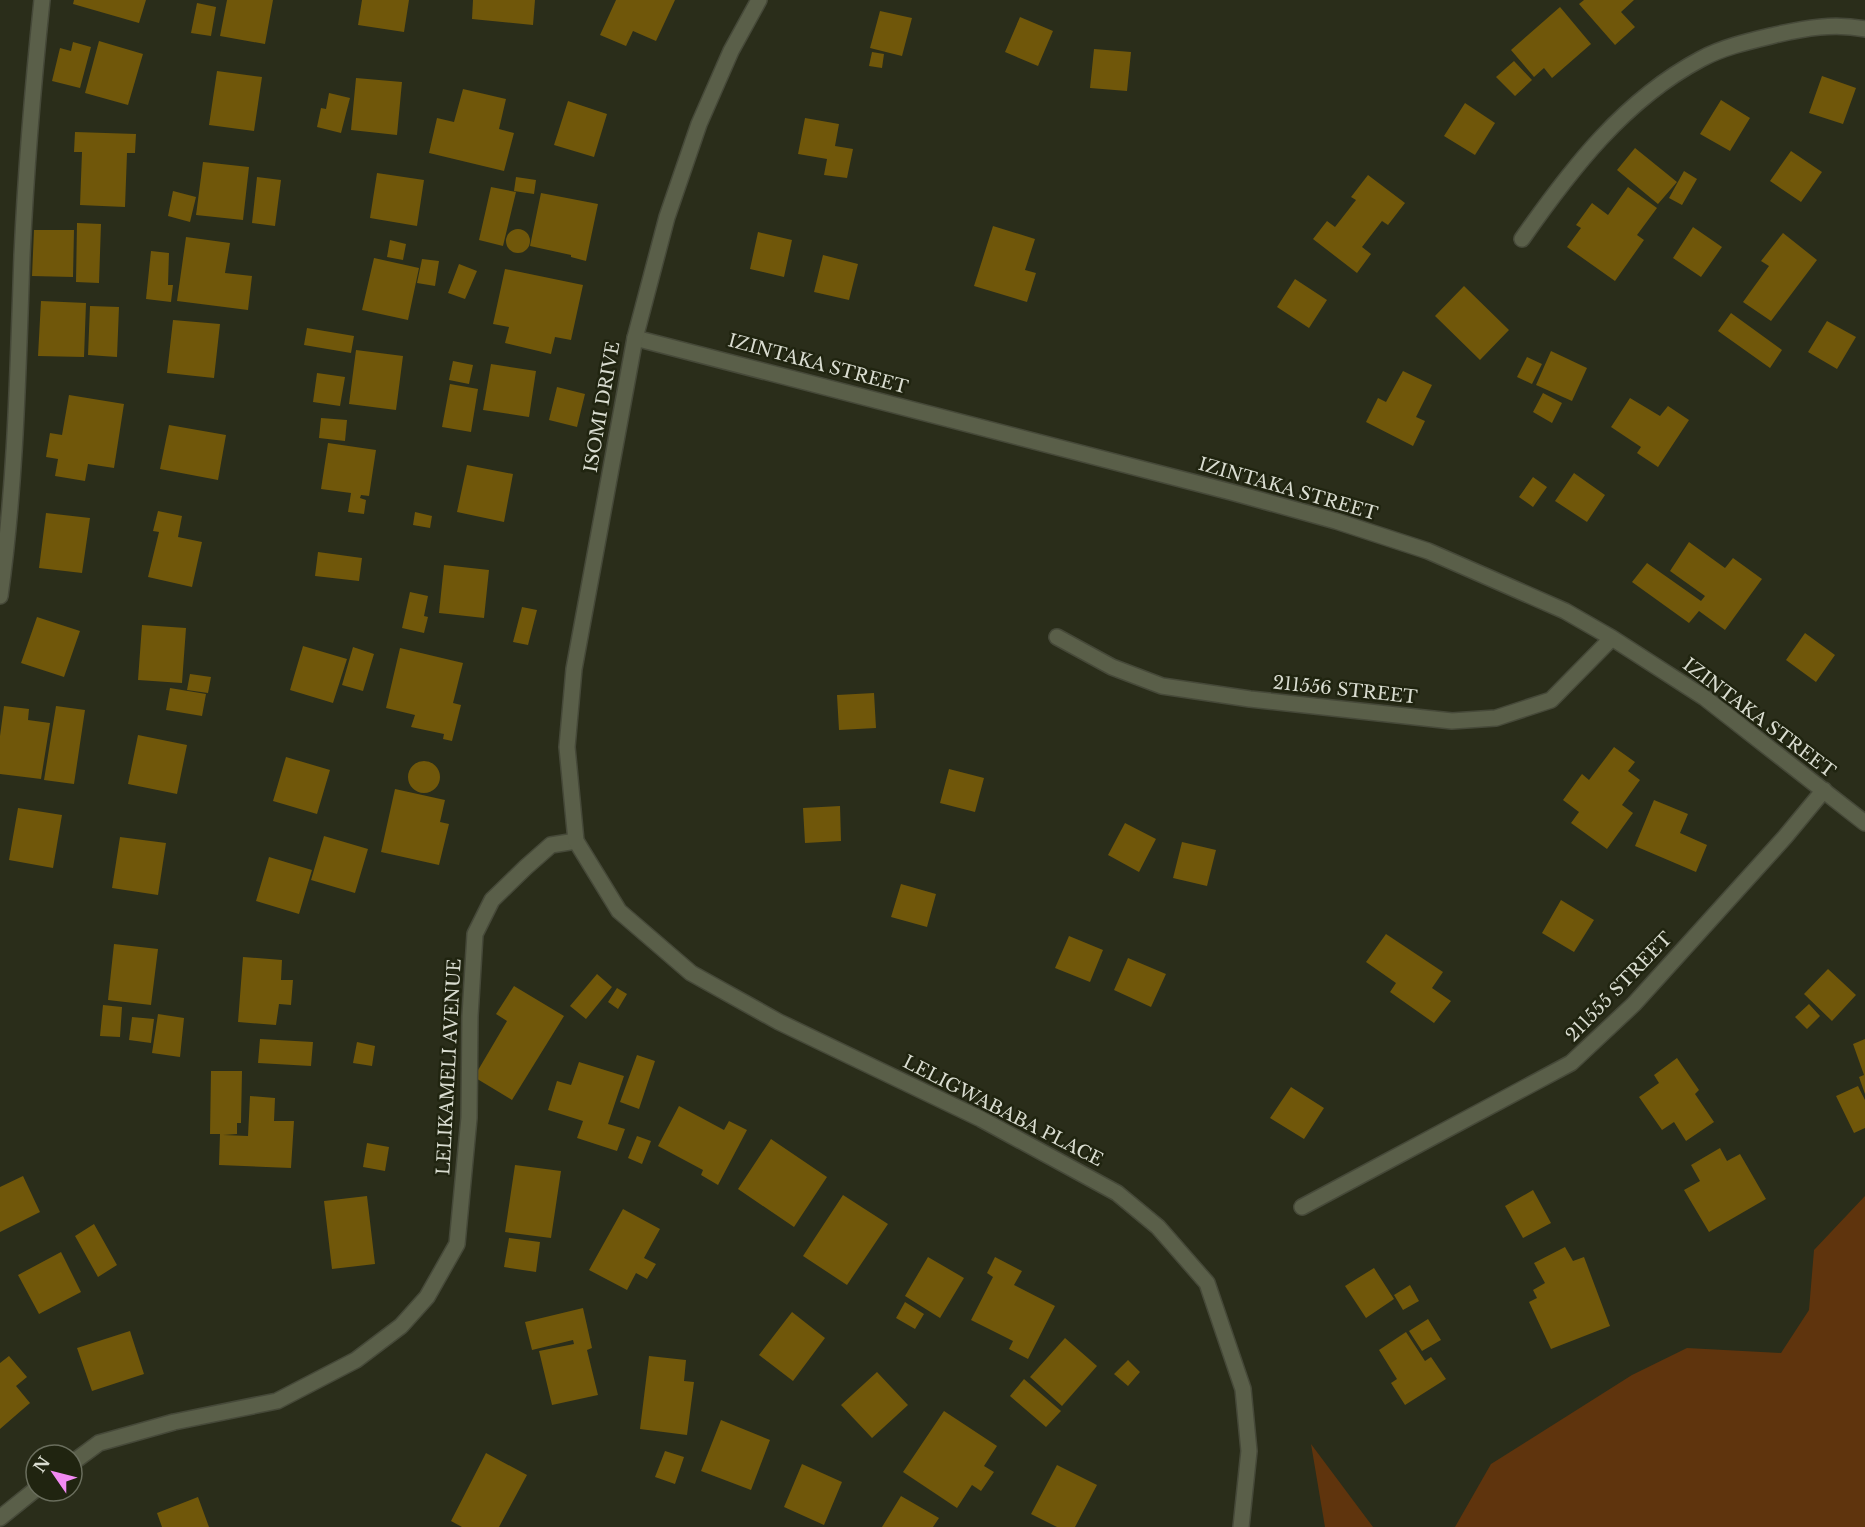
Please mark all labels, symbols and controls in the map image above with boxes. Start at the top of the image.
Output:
street label: IZINTAKA STREET [726,329,911,399]
street label: ISOMI DRIVE [580,340,624,474]
street label: IZINTAKA STREET [1196,453,1381,525]
street label: IZINTAKA STREET [1678,654,1840,783]
street label: 211556 STREET [1272,671,1419,709]
street label: 211555 STREET [1561,927,1677,1046]
street label: LELIKAMELI AVENUE [432,958,466,1176]
street label: LELIGWABABA PLACE [899,1051,1107,1171]
north arrow [24,1443,84,1503]
text: N [29,1452,54,1476]

